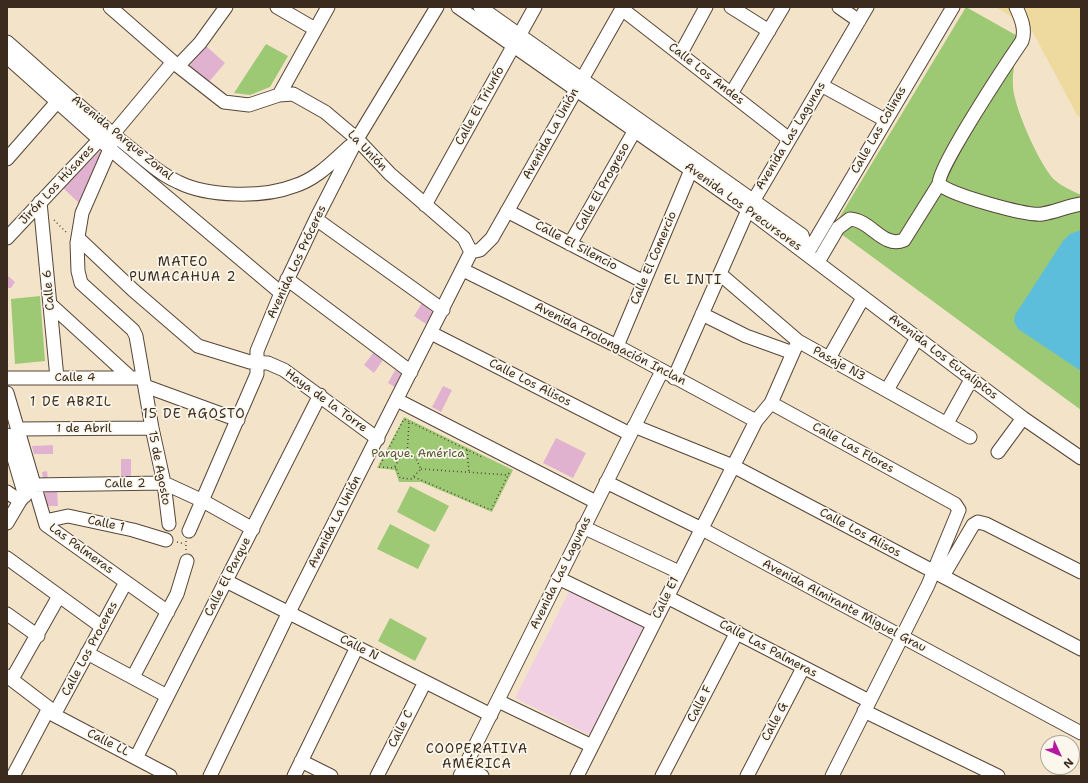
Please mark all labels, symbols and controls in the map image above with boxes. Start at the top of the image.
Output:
street label: Calle Los Andes [665,40,747,108]
street label: Calle El Triunfo [452,64,508,148]
street label: Avenida Las Lagunas [753,79,829,193]
street label: Calle Las Colinas [848,84,910,176]
street label: Avenida La Unión [520,86,582,182]
street label: Avenida Parque Zonal [68,92,176,184]
street label: La Unión [344,128,390,174]
street label: Calle El Progreso [573,140,633,234]
street label: Jirón Los Húsares [16,142,98,228]
street label: Avenida Los Precursores [682,160,804,254]
street label: Avenida Los Próceres [264,203,330,321]
street label: Calle El Comercio [628,209,680,307]
street label: Calle El Silencio [532,218,620,274]
district label: MATEO PUMACAHUA 2 [129,255,237,286]
street label: Calle 6 [40,269,58,311]
district label: EL INTI [664,273,722,289]
street label: Avenida Prolongación Inclan [532,299,688,389]
street label: Avenida Los Eucaliptos [886,311,1000,403]
street label: Pasaje N3 [810,344,868,384]
street label: Calle Los Alisos [487,356,573,410]
street label: Haya de la Torre [282,366,370,436]
street label: Calle 4 [54,371,96,385]
district label: 1 DE ABRIL [30,395,112,411]
district label: 15 DE AGOSTO [142,407,246,423]
street label: Calle Las Flores [810,420,896,476]
street label: 1 de Abril [56,422,112,436]
street label: 15 de Agosto [145,430,173,506]
park label: Parque. América [371,447,465,461]
street label: Avenida La Unión [305,473,365,571]
street label: Calle 2 [104,476,146,492]
street label: Calle Los Alisos [817,505,903,561]
street label: Calle 1 [86,513,126,535]
street label: Avenida Las Lagunas [527,514,595,632]
street label: Las Palmeras [46,521,116,577]
street label: Calle El Parque [202,535,254,619]
street label: Avenida Almirante Miguel Grau [760,557,928,655]
street label: Calle E1 [650,575,682,621]
street label: Calle Los Proceres [59,599,121,699]
street label: Calle Las Palmeras [716,617,820,681]
street label: Calle N [337,632,381,664]
street label: Calle F [685,683,715,725]
street label: Calle G [759,700,791,744]
street label: Calle C [386,708,416,750]
street label: Calle LL [84,726,132,760]
north arrow [1040,735,1080,775]
district label: COOPERATIVA AMÉRICA [426,742,528,773]
text: N [1060,755,1077,771]

